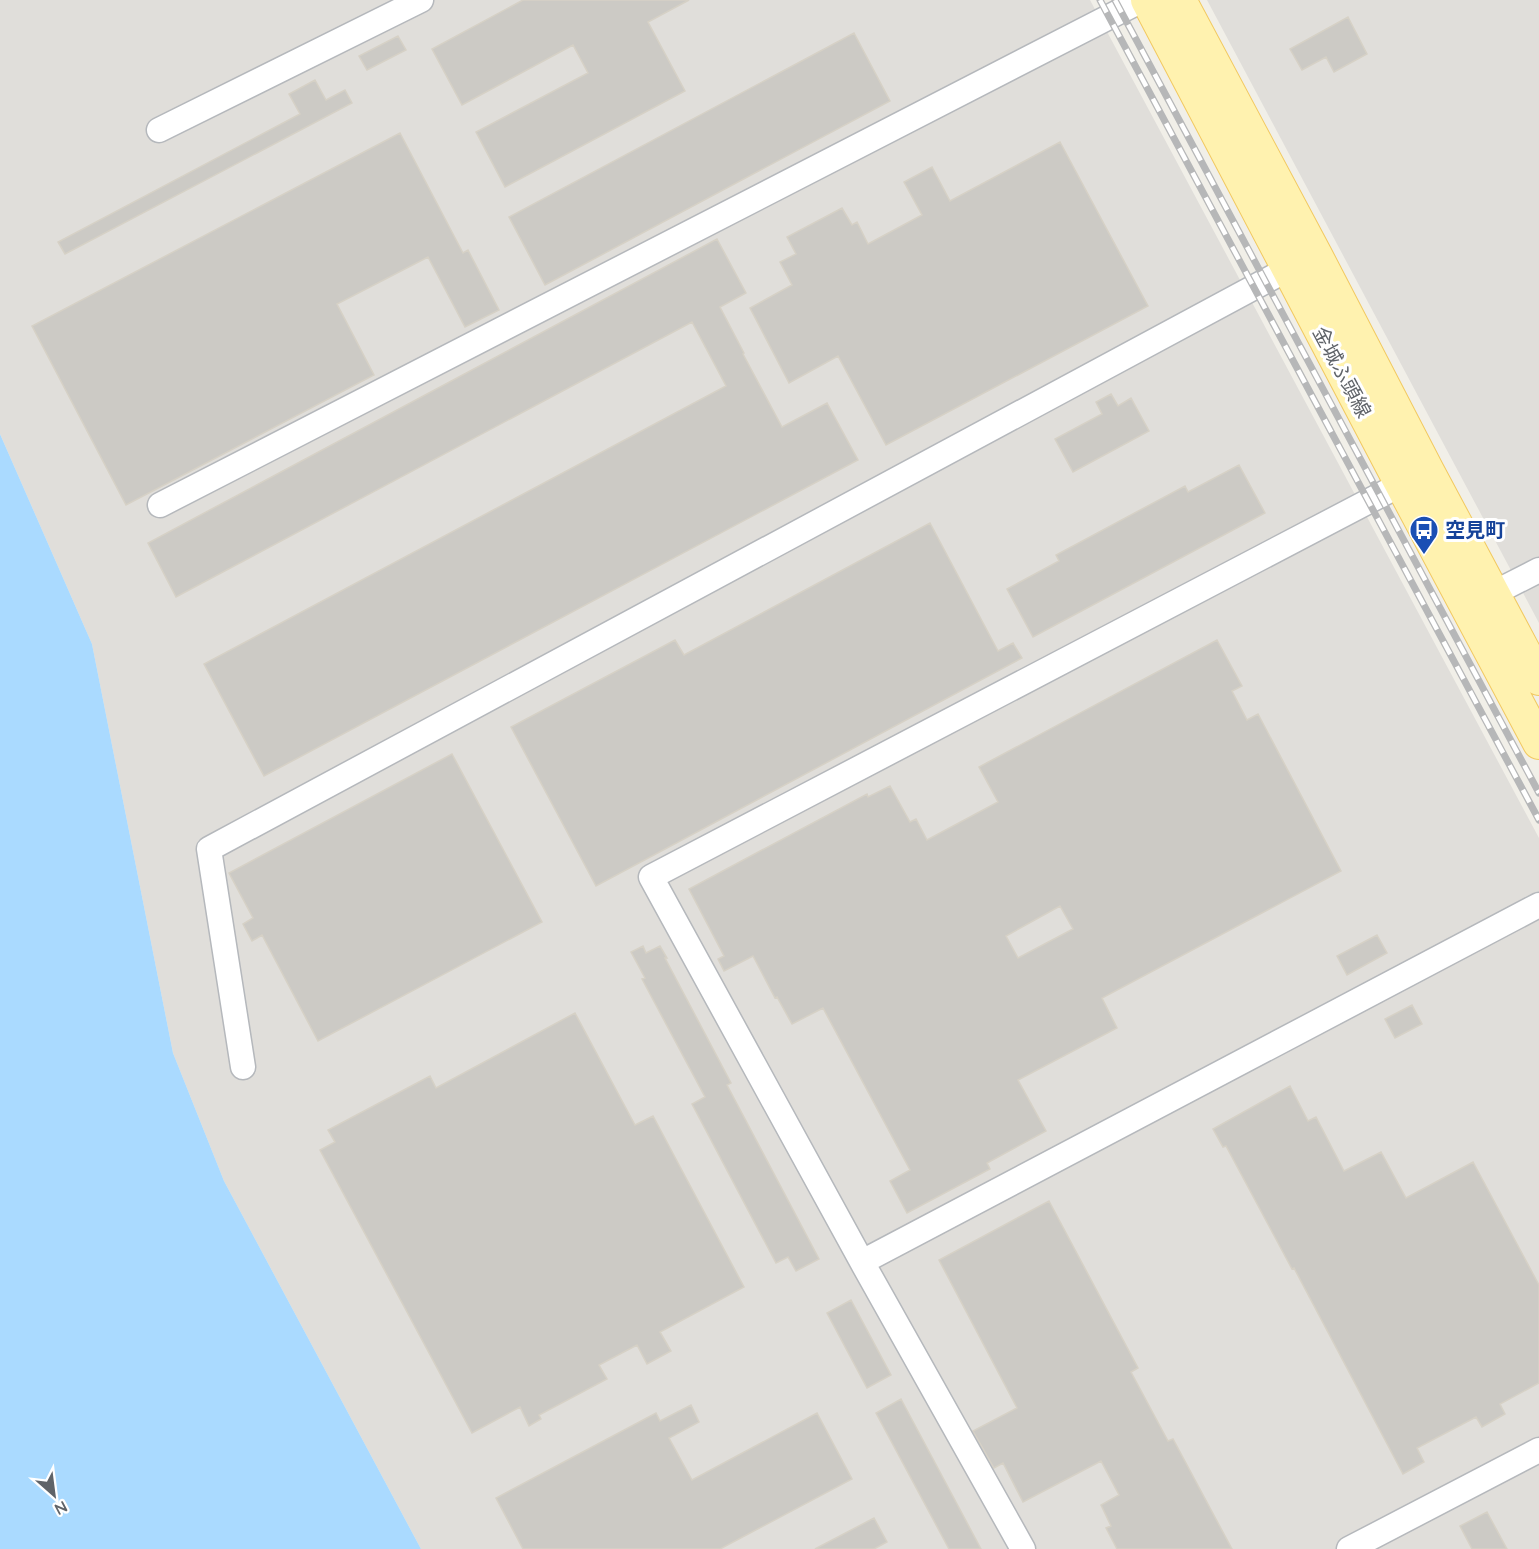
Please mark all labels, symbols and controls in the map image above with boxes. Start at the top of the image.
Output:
street label: 金城ふ頭線 [1308,322,1377,422]
bus stop icon: 空見町 [1408,514,1440,556]
place label: 空見町 [1445,517,1505,542]
north arrow [24,1465,84,1525]
text: N [51,1497,71,1520]

